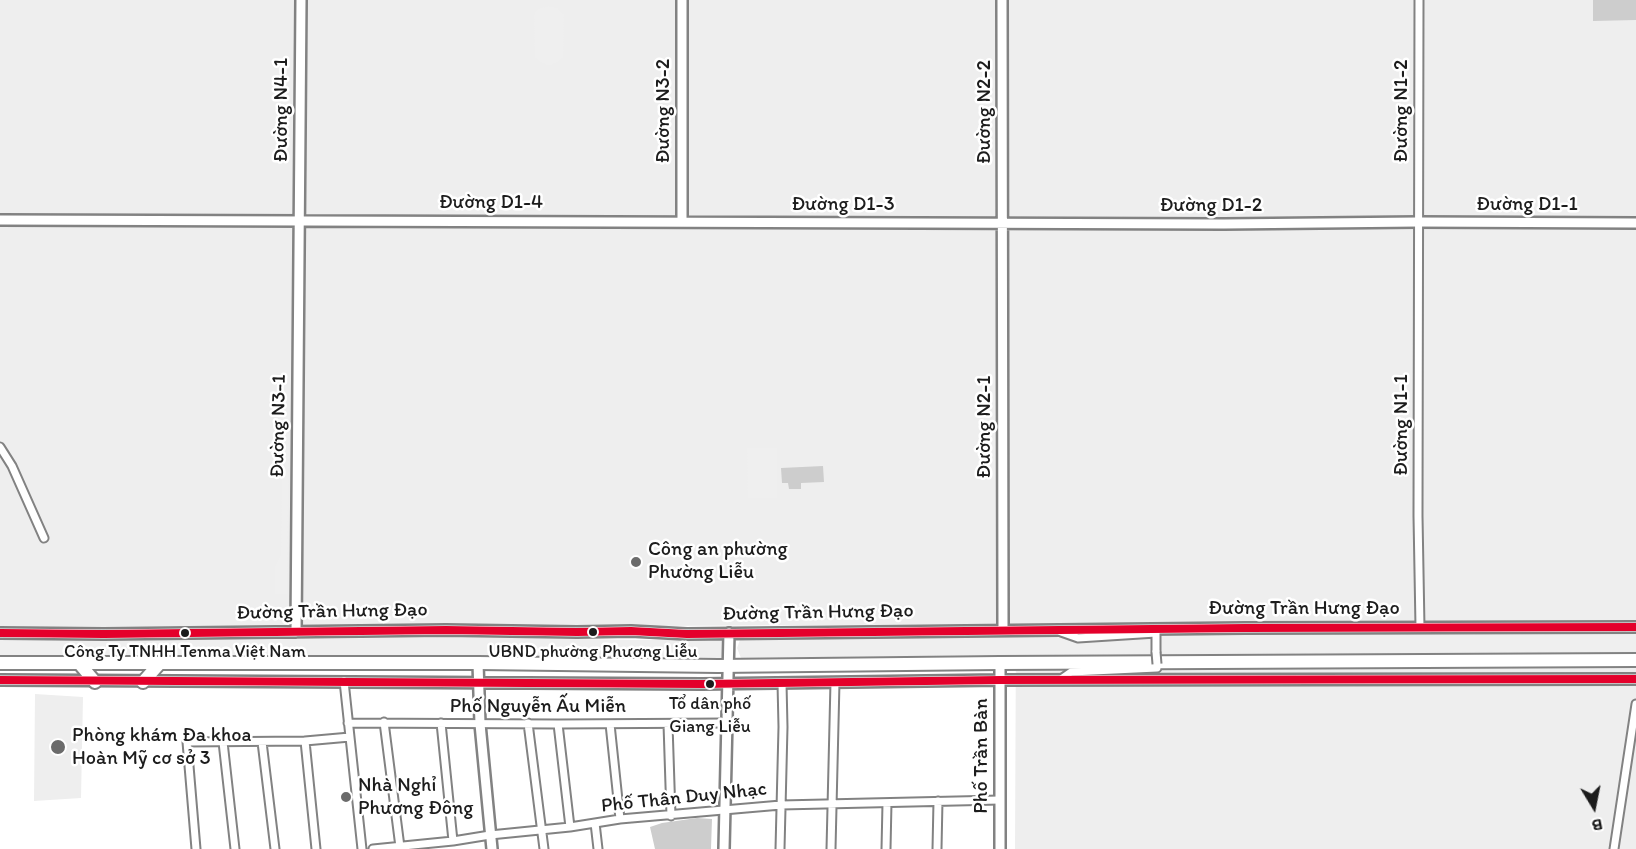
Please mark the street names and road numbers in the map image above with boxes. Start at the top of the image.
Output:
street label: Đường N4-1 [270,58,294,162]
street label: Đường N3-2 [652,59,676,163]
street label: Đường N2-2 [973,60,997,164]
street label: Đường N1-2 [1390,60,1414,162]
street label: Đường D1-4 [439,191,543,215]
street label: Đường D1-3 [791,193,895,217]
street label: Đường D1-1 [1476,193,1578,217]
street label: Đường D1-2 [1160,194,1262,218]
street label: Đường N3-1 [266,374,292,478]
street label: Đường N1-1 [1390,374,1414,476]
street label: Đường N2-1 [973,376,997,478]
street label: Đường Trần Hưng Đạo [1208,597,1400,621]
street label: Đường Trần Hưng Đạo [236,598,428,626]
street label: Đường Trần Hưng Đạo [722,599,914,627]
street label: Phố Nguyễn Ấu Miễn [450,695,626,719]
street label: Phố Trần Bàn [970,698,994,814]
street label: Phố Thân Duy Nhạc [600,777,768,819]

